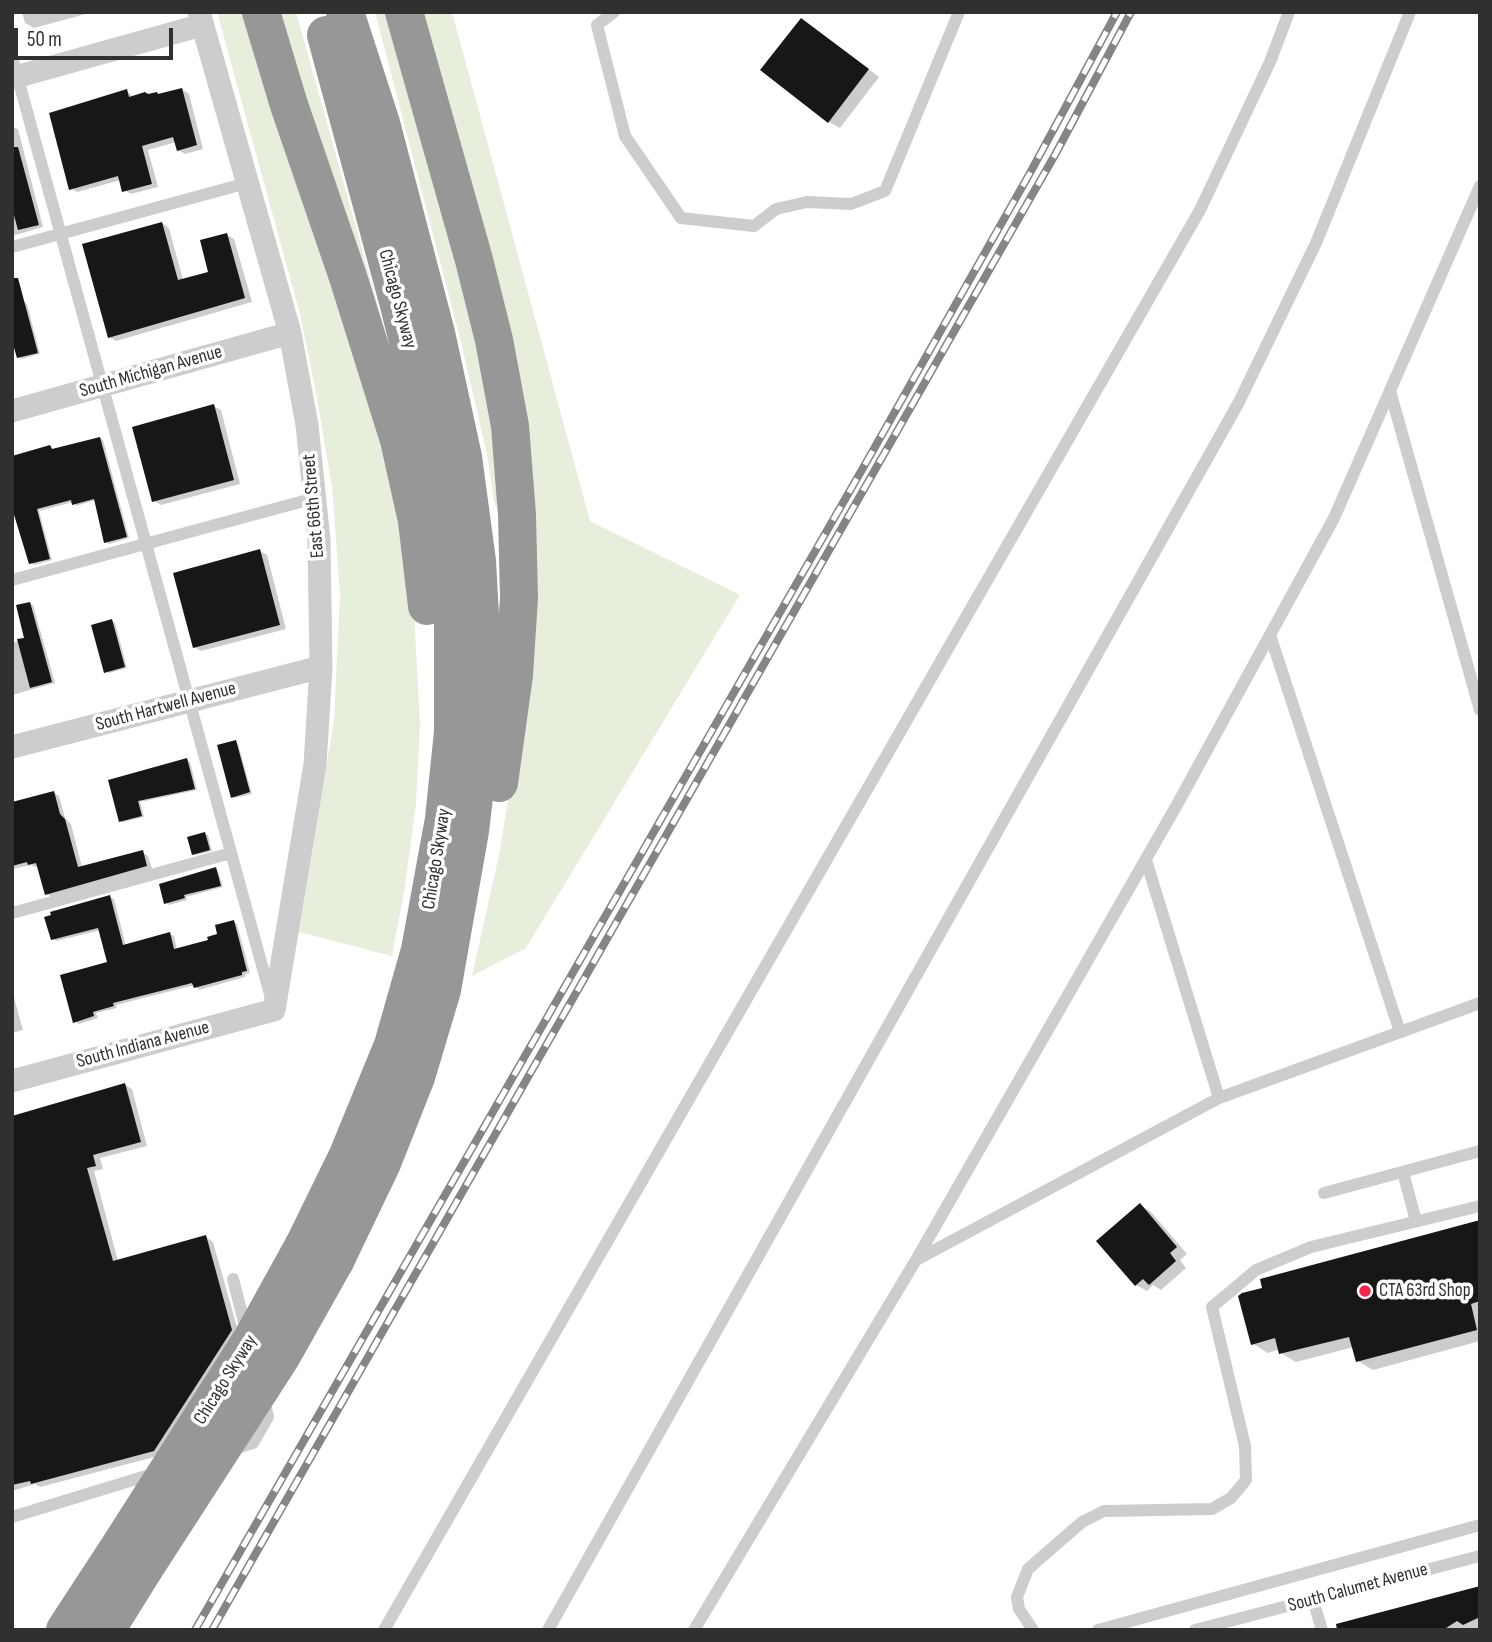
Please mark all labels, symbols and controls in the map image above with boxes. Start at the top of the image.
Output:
scale bar [18,14,177,58]
text: 50 m [27,27,62,52]
street label: Chicago Skyway [373,247,421,351]
street label: South Michigan Avenue [77,341,225,403]
street label: East 66th Street [298,453,330,559]
street label: South Hartwell Avenue [93,677,239,737]
street label: Chicago Skyway [418,807,456,911]
street label: South Indiana Avenue [74,1016,212,1074]
place label: CTA 63rd Shop [1379,1280,1471,1302]
marker: CTA 63rd Shop [1357,1283,1373,1299]
street label: Chicago Skyway [189,1331,263,1429]
street label: South Calumet Avenue [1286,1558,1430,1618]

